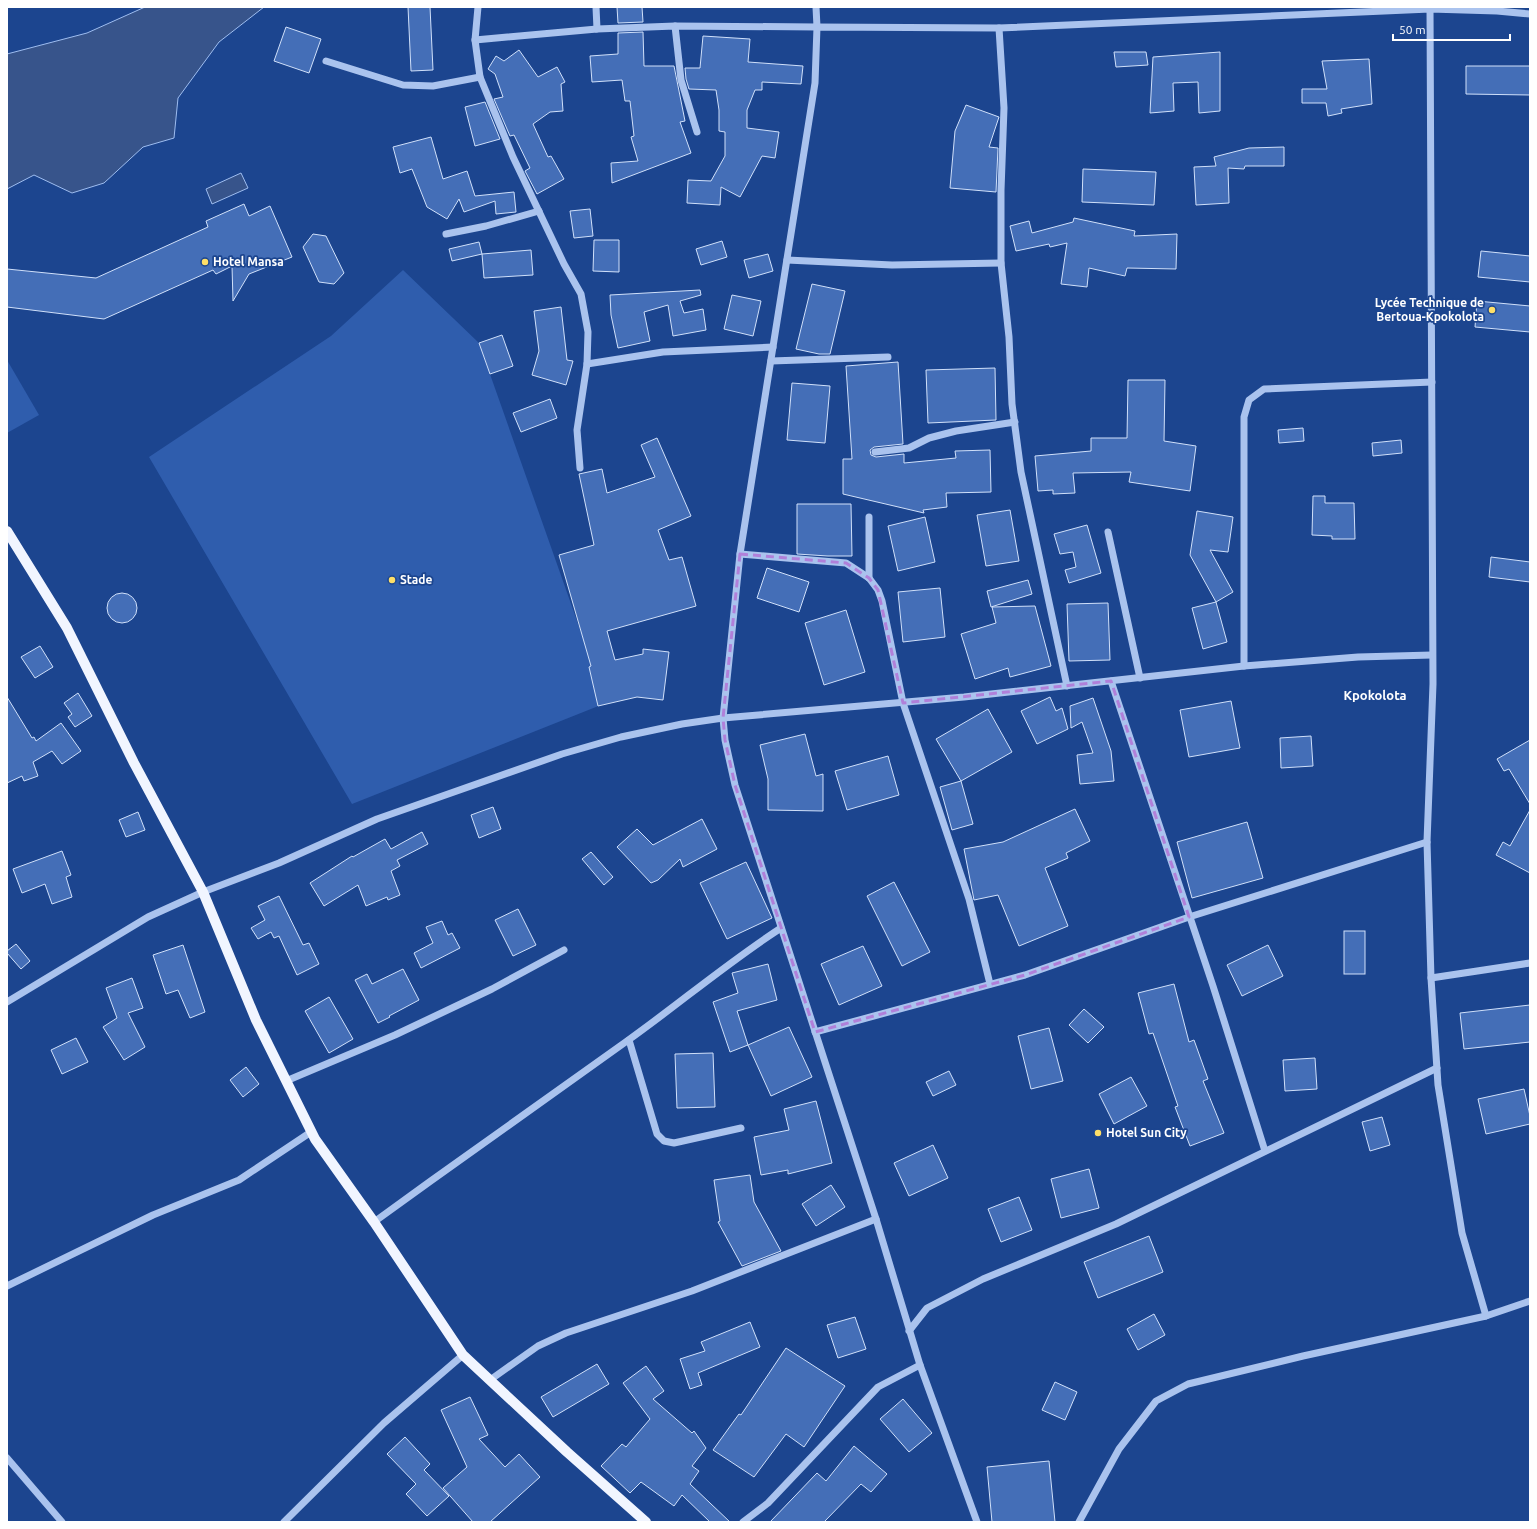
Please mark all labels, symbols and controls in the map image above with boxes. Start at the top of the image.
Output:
scale bar [1393,16,1510,42]
text: 50 m [1399,23,1426,36]
place label: Hotel Mansa [213,255,284,268]
marker: Hotel Mansa [200,257,210,267]
place label: Lycée Technique de Bertoua-Kpokolota [1375,296,1484,323]
marker: Lycée Technique de Bertoua-Kpokolota [1487,305,1497,315]
place label: Stade [400,573,433,586]
marker: Stade [387,575,397,585]
district label: Kpokolota [1343,688,1407,702]
place label: Hotel Sun City [1106,1126,1187,1139]
marker: Hotel Sun City [1093,1128,1103,1138]

